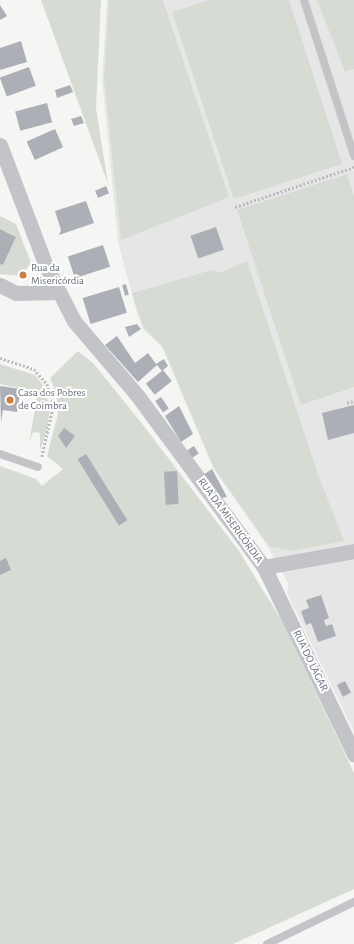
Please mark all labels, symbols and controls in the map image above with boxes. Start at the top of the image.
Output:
place label: Rua da Misericórdia [31,262,84,288]
marker: Rua da Misericórdia [18,270,28,280]
place label: Casa dos Pobres de Coimbra [18,387,86,413]
marker: Casa dos Pobres de Coimbra [5,395,15,405]
street label: RUA DA MISERICÓRDIA [195,476,265,566]
street label: RUA DO LAGAR [289,628,331,694]

